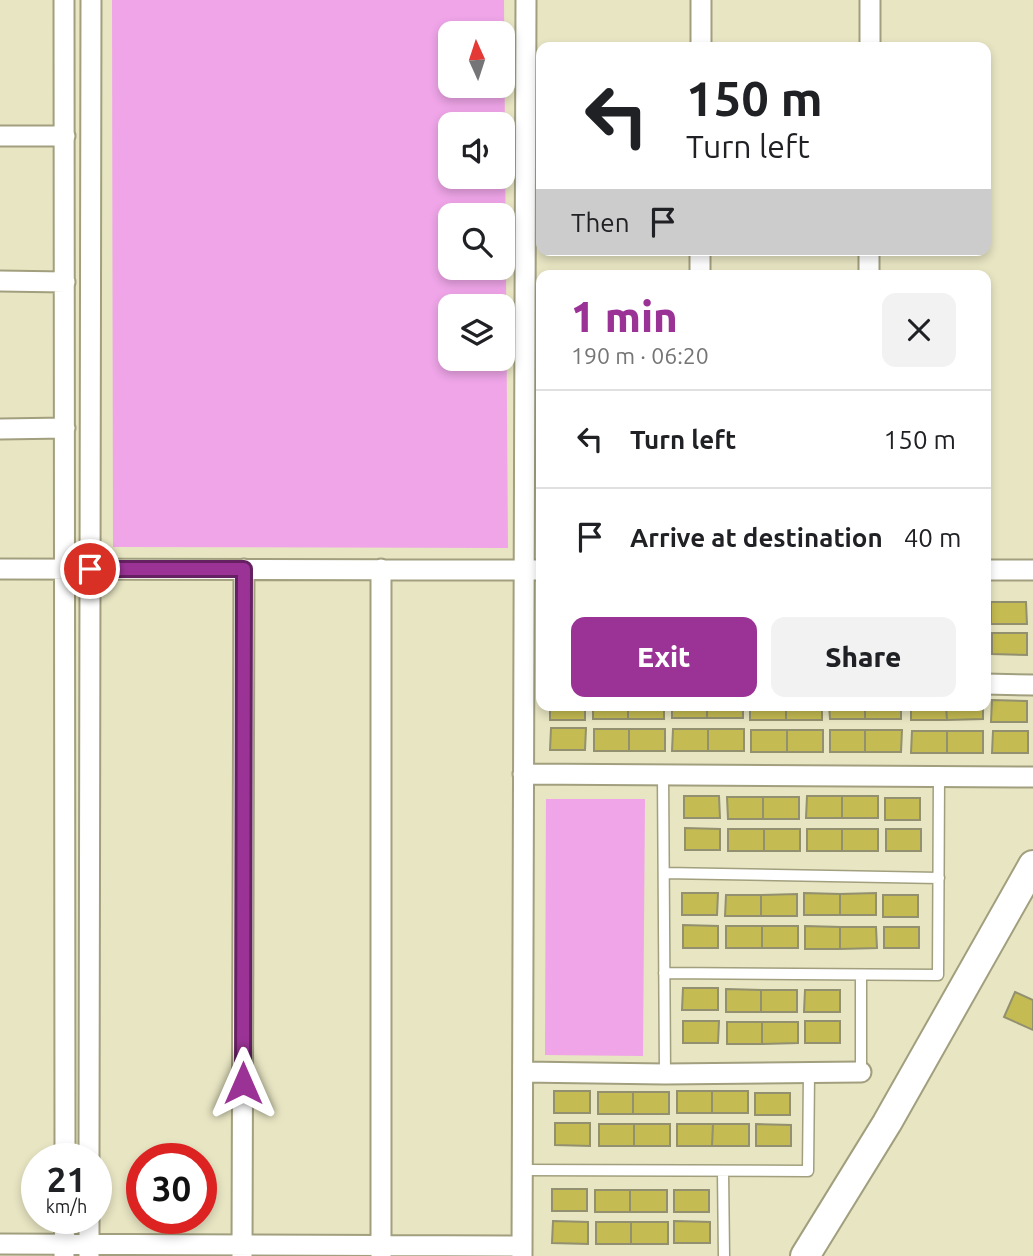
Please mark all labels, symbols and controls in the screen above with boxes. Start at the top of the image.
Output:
north arrow [438,21,514,98]
map controls [438,21,515,371]
icon: left [571,70,662,161]
text: 150 m [686,70,823,125]
button: sound [438,112,515,189]
text: Turn left [686,128,810,164]
button: search [438,203,515,280]
icon: arrive [644,203,682,241]
text: Then [571,208,630,237]
text: 1 min [571,293,678,340]
button: close [882,293,956,367]
button: layers [438,294,515,371]
text: 190 m · 06:20 [571,343,709,368]
icon: left [571,420,609,458]
text: Turn left [630,425,736,454]
text: 150 m [884,425,956,454]
icon: arrive [571,518,609,556]
text: Arrive at destination [630,523,883,552]
text: 40 m [904,523,961,552]
pin [60,539,120,599]
icon: arrive [71,550,109,588]
button: Exit [571,617,757,697]
button: Share [771,617,956,697]
position arrow [206,1046,280,1120]
speed limit sign: 30 [126,1143,217,1234]
text: 21 [47,1159,86,1199]
text: km/h [46,1196,87,1216]

